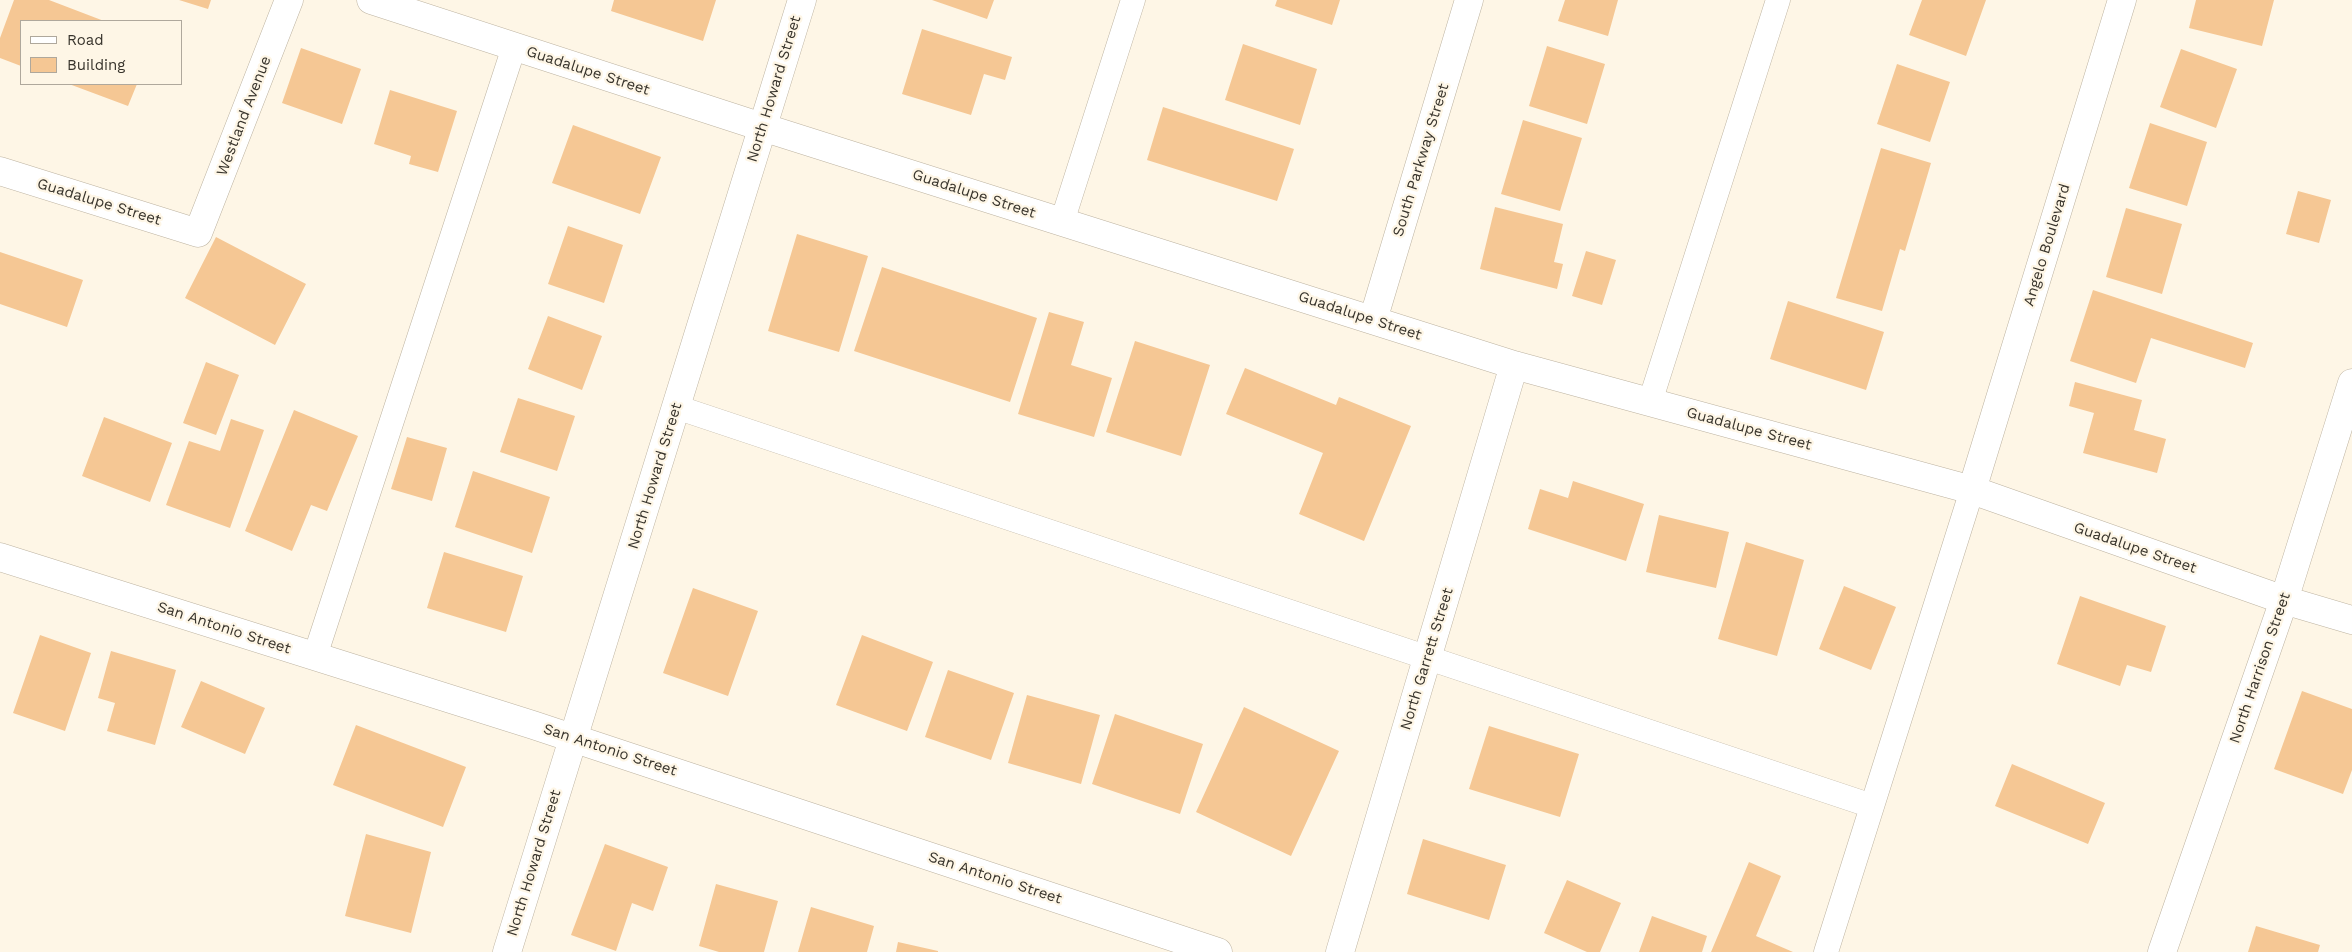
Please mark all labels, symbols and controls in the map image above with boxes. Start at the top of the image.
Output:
street label: North Howard Street [743,14,805,164]
legend [20,20,182,85]
text: Road [67,31,104,49]
street label: Guadalupe Street [524,43,652,99]
street label: Westland Avenue [213,54,275,178]
text: Building [67,56,125,74]
street label: South Parkway Street [1389,81,1453,239]
street label: Guadalupe Street [910,166,1038,222]
street label: Guadalupe Street [35,175,163,229]
street label: Angelo Boulevard [2020,182,2074,308]
street label: Guadalupe Street [1296,288,1424,344]
street label: North Howard Street [624,401,686,551]
street label: Guadalupe Street [1685,404,1813,454]
street label: Guadalupe Street [2071,519,2199,577]
street label: North Garrett Street [1397,586,1457,732]
street label: North Harrison Street [2226,590,2294,746]
street label: San Antonio Street [155,598,293,658]
street label: San Antonio Street [541,720,679,780]
street label: North Howard Street [503,788,565,938]
street label: San Antonio Street [926,848,1064,908]

